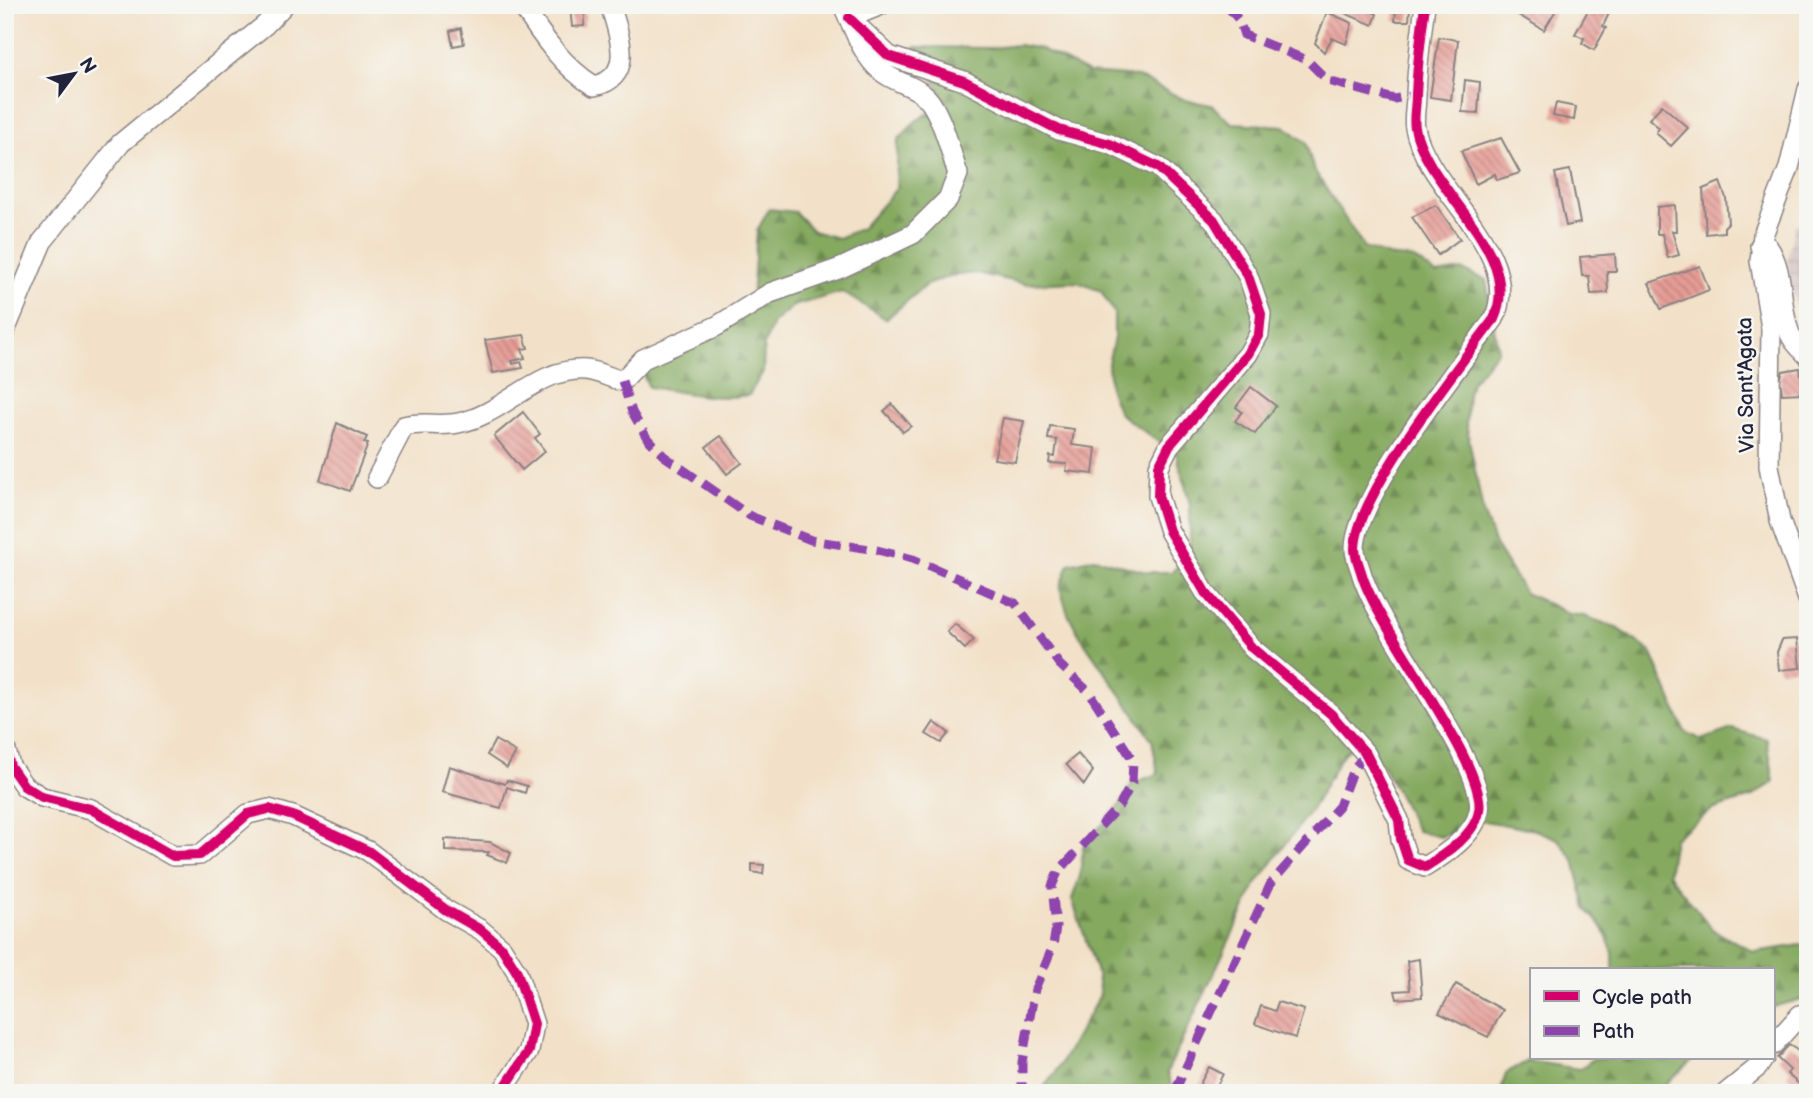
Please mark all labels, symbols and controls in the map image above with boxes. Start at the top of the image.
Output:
north arrow [38,38,108,108]
text: N [74,54,101,78]
street label: Via Sant'Agata [1732,317,1760,453]
legend [1530,968,1774,1060]
text: Cycle path [1592,985,1692,1010]
text: Path [1592,1019,1634,1044]

